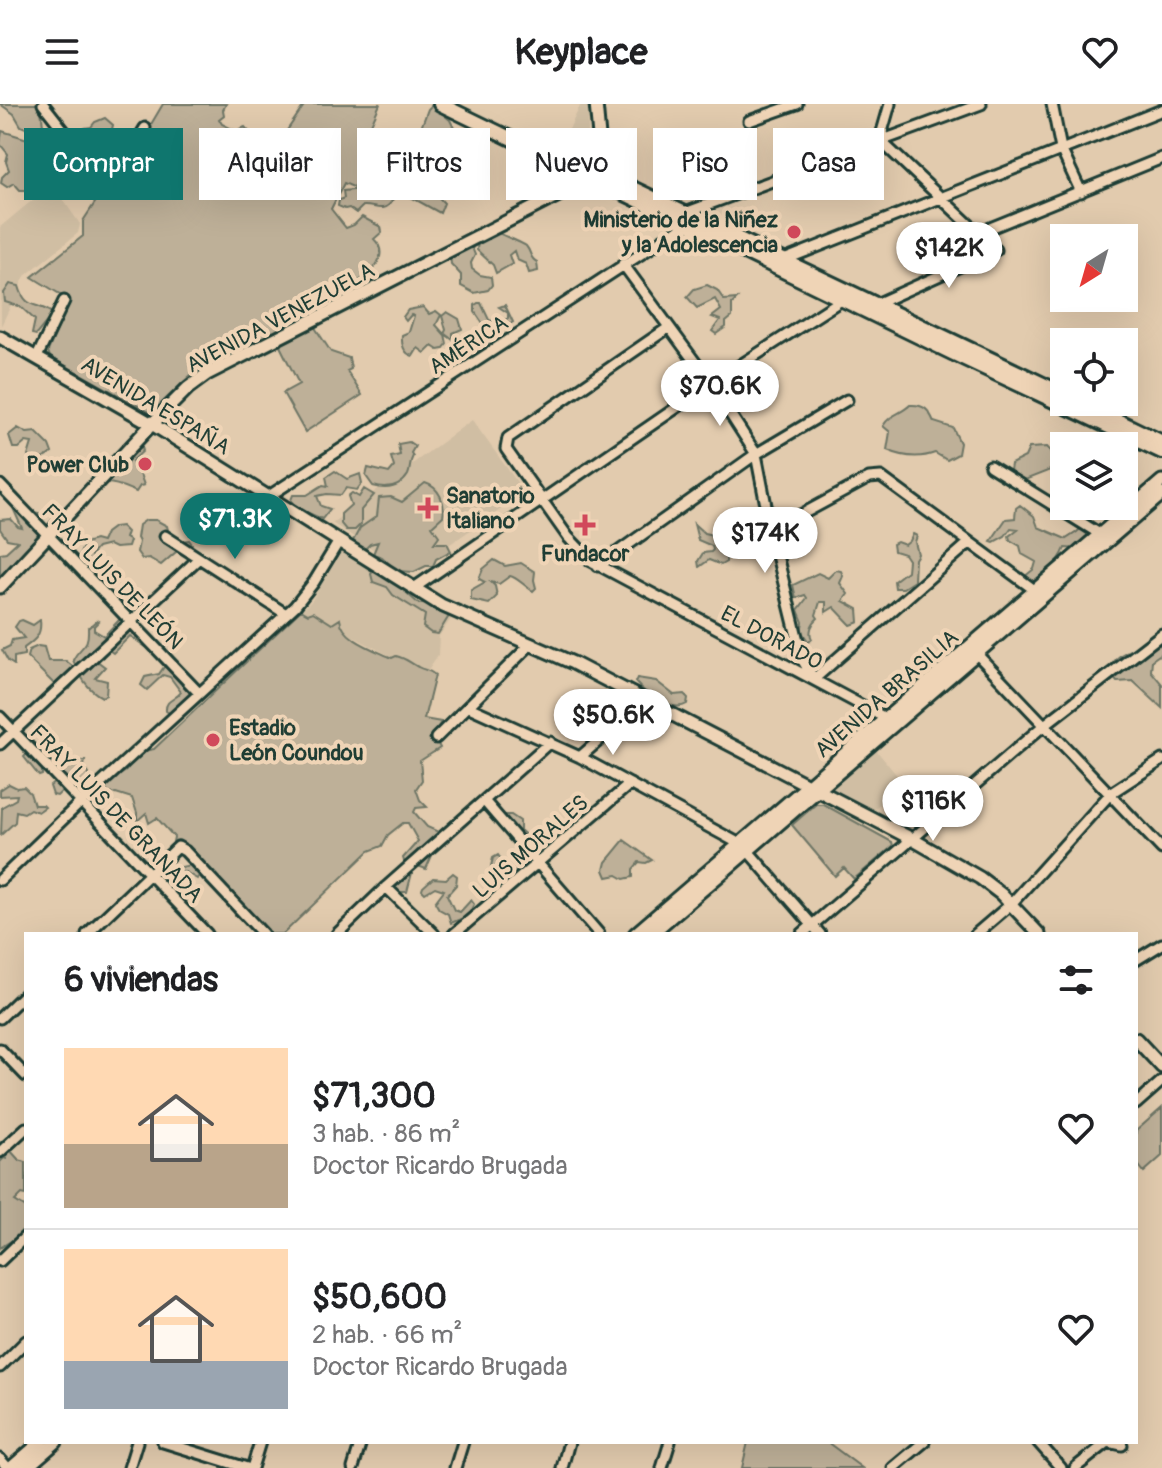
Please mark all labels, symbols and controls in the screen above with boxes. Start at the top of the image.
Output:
icon: menu [40,30,84,74]
text: Keyplace [514,30,648,75]
icon: heart [1078,30,1122,74]
chip: Comprar [24,128,183,200]
chip: Alquilar [199,128,341,200]
chip: Filtros [357,128,490,200]
chip: Nuevo [506,128,637,200]
chip: Piso [653,128,757,200]
chip: Casa [773,128,884,200]
place label: Ministerio de la Niñez y la Adolescencia [584,206,779,259]
pin: $142K [893,222,1005,290]
marker: Ministerio de la Niñez y la Adolescencia [785,223,803,241]
north arrow [1050,224,1138,312]
map controls [1050,224,1138,520]
text: $142K [914,232,984,264]
street label: AVENIDA VENEZUELA [181,256,380,379]
street label: AMÉRICA [424,309,514,381]
button: locate [1050,328,1138,416]
street label: AVENIDA ESPAÑA [76,350,235,461]
pin: $70.6K [655,360,785,428]
text: $70.6K [679,370,761,402]
button: layers [1050,432,1138,520]
place label: Power Club [26,451,129,479]
marker: Power Club [136,455,154,473]
place label: Sanatorio Italiano [446,482,535,535]
pin: $71.3K [170,493,300,561]
marker: Sanatorio Italiano [417,497,439,519]
street label: FRAY LUIS DE LEÓN [35,498,189,656]
text: $71.3K [198,503,272,535]
pin: $174K [709,507,821,575]
marker: Fundacor [574,514,596,536]
text: $174K [731,517,799,549]
place label: Fundacor [541,540,630,568]
street label: EL DORADO [716,599,827,676]
street label: AVENIDA BRASILIA [809,624,964,764]
pin: $50.6K [548,689,678,757]
text: $50.6K [572,699,654,731]
place label: Estadio León Coundou [229,714,364,767]
street label: FRAY LUIS DE GRANADA [24,719,209,909]
marker: Estadio León Coundou [204,731,222,749]
pin: $116K [877,775,989,843]
text: $116K [900,785,966,817]
street label: LUIS MORALES [467,789,594,905]
icon: filters [1054,958,1098,1002]
text: 6 viviendas [64,959,218,1002]
text: $71,300 [312,1075,436,1118]
icon: home [128,1080,224,1176]
icon: heart [1054,1106,1098,1150]
text: 3 hab. · 86 m² [312,1118,460,1150]
text: Doctor Ricardo Brugada [312,1150,567,1182]
text: $50,600 [312,1276,447,1319]
icon: home [128,1281,224,1377]
icon: heart [1054,1307,1098,1351]
text: 2 hab. · 66 m² [312,1319,463,1351]
text: Doctor Ricardo Brugada [312,1351,567,1383]

